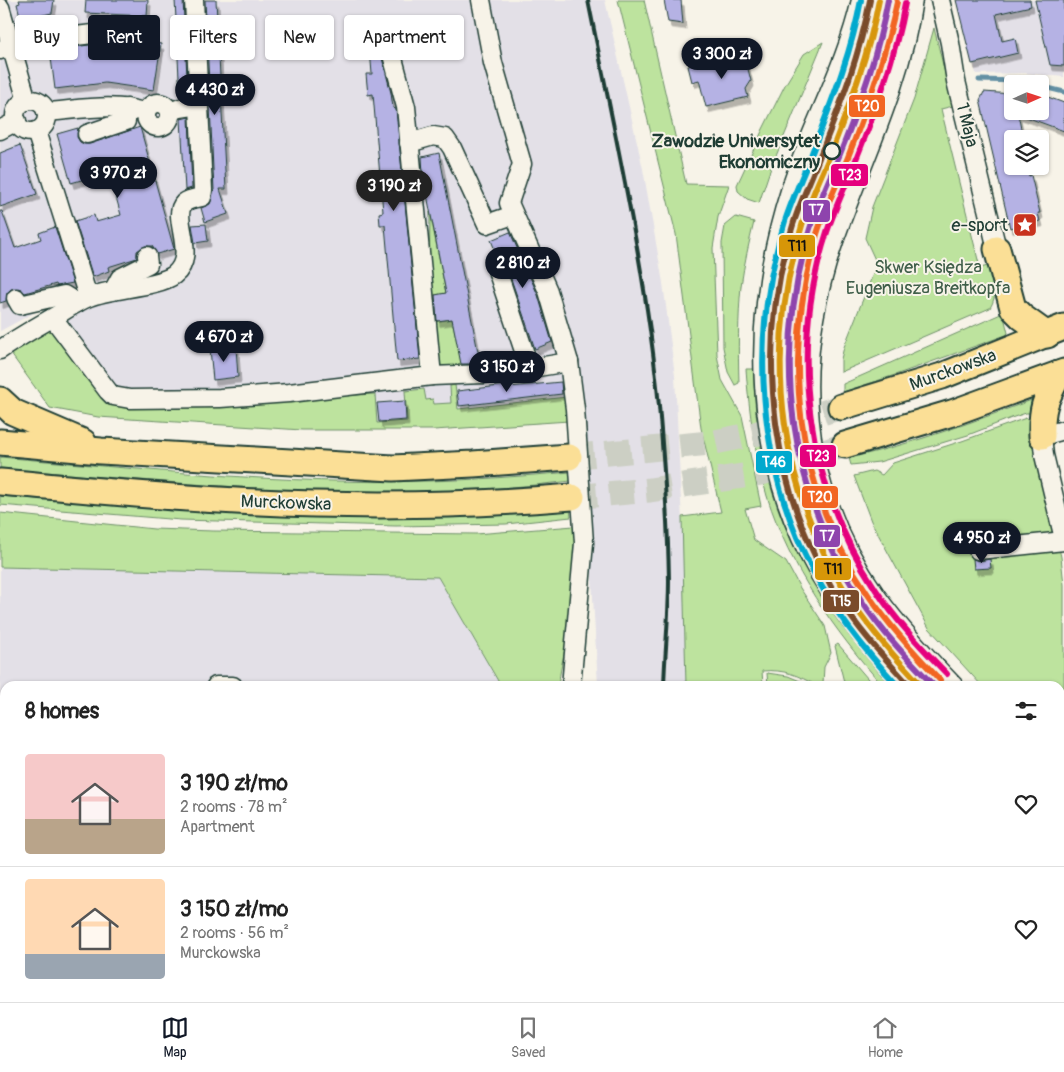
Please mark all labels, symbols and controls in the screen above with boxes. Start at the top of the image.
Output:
chip: Buy [15,15,78,60]
chip: Rent [88,15,160,60]
chip: Filters [170,15,255,60]
chip: New [265,15,334,60]
chip: Apartment [344,15,464,60]
pin: 3 300 zł [670,38,774,80]
text: 3 300 zł [693,44,751,64]
pin: 4 430 zł [163,74,267,116]
north arrow [1004,75,1049,120]
map controls [1004,75,1049,175]
text: 4 430 zł [186,80,244,100]
line badge: T20 [848,94,886,118]
text: T20 [853,98,880,115]
street label: 1 Maja [950,100,984,150]
place label: Zawodzie Uniwersytet Ekonomiczny [651,130,821,174]
button: layers [1004,130,1049,175]
marker: Zawodzie Uniwersytet Ekonomiczny [823,142,841,160]
pin: 3 970 zł [66,156,170,199]
text: 3 970 zł [90,163,146,183]
line badge: T23 [830,163,869,187]
text: T23 [838,167,862,184]
pin: 3 190 zł [342,170,446,212]
text: 3 190 zł [367,176,421,196]
line badge: T7 [802,199,831,223]
text: T7 [807,202,824,219]
place icon: e-sport [1012,212,1038,238]
place label: e-sport [952,214,1009,237]
line badge: T11 [778,234,816,258]
text: T11 [787,238,806,255]
pin: 2 810 zł [471,246,575,289]
text: 2 810 zł [496,253,550,273]
park label: Skwer Księdza Eugeniusza Breitkopfa [846,256,1010,300]
pin: 4 670 zł [172,320,276,363]
text: 4 670 zł [195,327,253,347]
street label: Murckowska [906,344,1000,396]
pin: 3 150 zł [455,350,559,393]
text: 3 150 zł [480,357,534,377]
line badge: T23 [799,444,837,468]
text: T23 [806,448,830,465]
line badge: T46 [755,450,793,474]
text: T46 [761,454,786,471]
line badge: T20 [801,485,839,509]
text: T20 [806,489,833,506]
street label: Murckowska [240,490,332,516]
pin: 4 950 zł [930,522,1034,564]
line badge: T7 [813,524,841,548]
text: T7 [818,528,835,545]
text: 4 950 zł [954,528,1010,548]
line badge: T11 [814,557,852,581]
text: T11 [823,561,842,578]
line badge: T15 [822,589,860,613]
text: T15 [830,593,852,610]
icon: filters [1012,697,1040,725]
text: 8 homes [25,698,99,725]
text: 3 190 zł/mo [180,770,288,797]
icon: home [65,774,125,834]
icon: heart [1012,790,1040,818]
text: 2 rooms · 78 m² [180,797,287,817]
text: Apartment [180,817,255,837]
text: 3 150 zł/mo [180,896,288,923]
icon: home [65,899,125,959]
icon: heart [1012,915,1040,943]
text: 2 rooms · 56 m² [180,923,289,943]
text: Murckowska [180,943,261,963]
tab: Map [161,1014,189,1061]
tab: Saved [511,1014,546,1061]
tab: Home [868,1014,903,1061]

